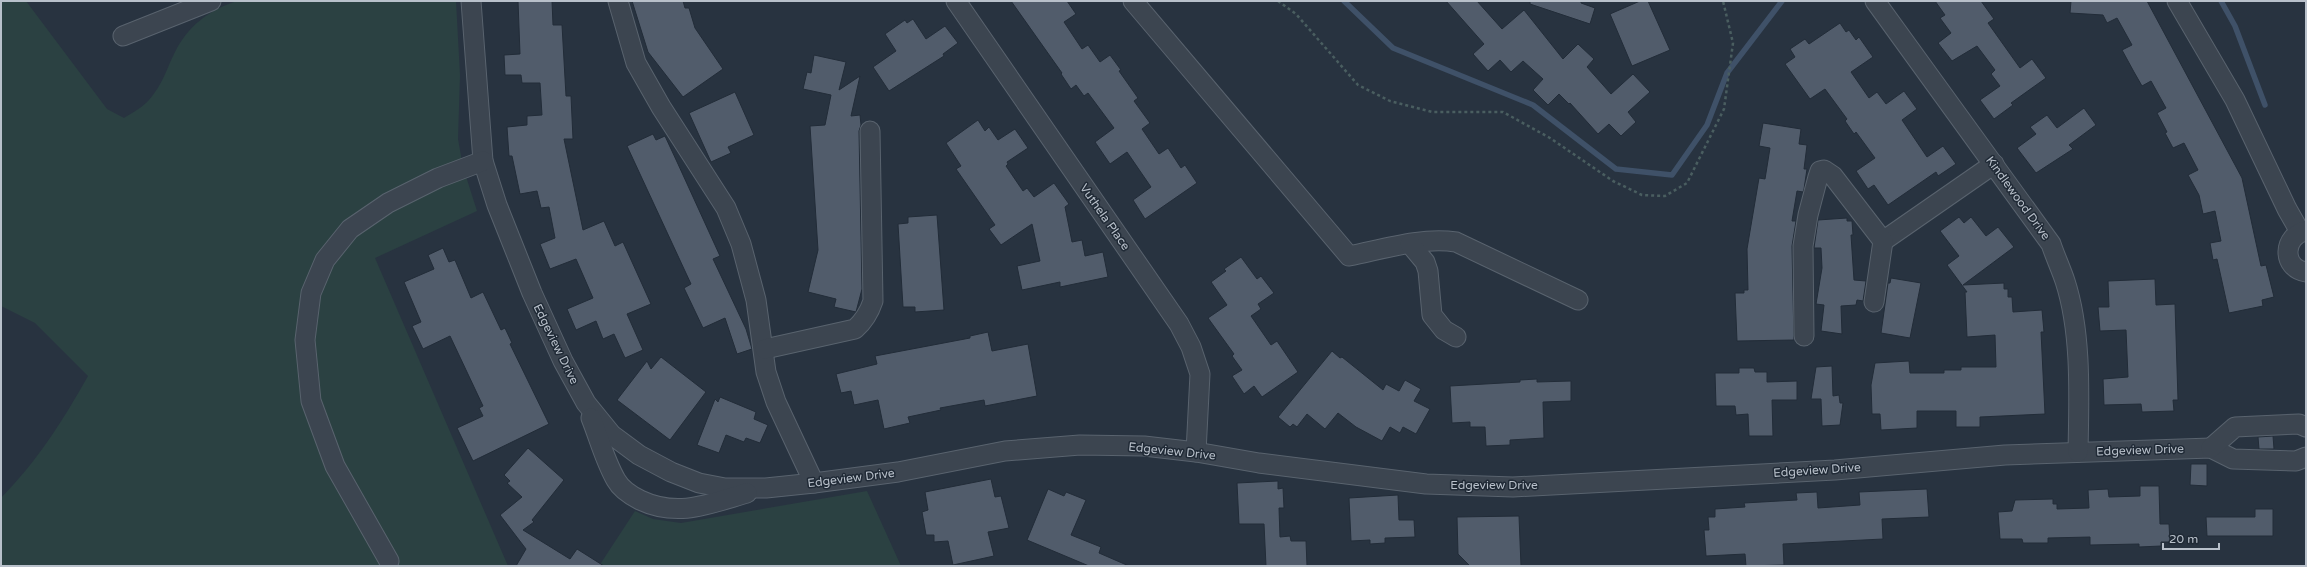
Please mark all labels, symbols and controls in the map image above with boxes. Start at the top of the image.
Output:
street label: Kindlewood Drive [1983,153,2053,243]
street label: Vuthela Place [1077,181,1133,253]
street label: Edgeview Drive [531,302,582,387]
street label: Edgeview Drive [1128,439,1217,463]
street label: Edgeview Drive [2096,441,2184,459]
street label: Edgeview Drive [1773,460,1861,480]
street label: Edgeview Drive [807,466,896,490]
street label: Edgeview Drive [1450,478,1538,492]
scale bar [2163,525,2219,551]
text: 20 m [2169,532,2198,546]

